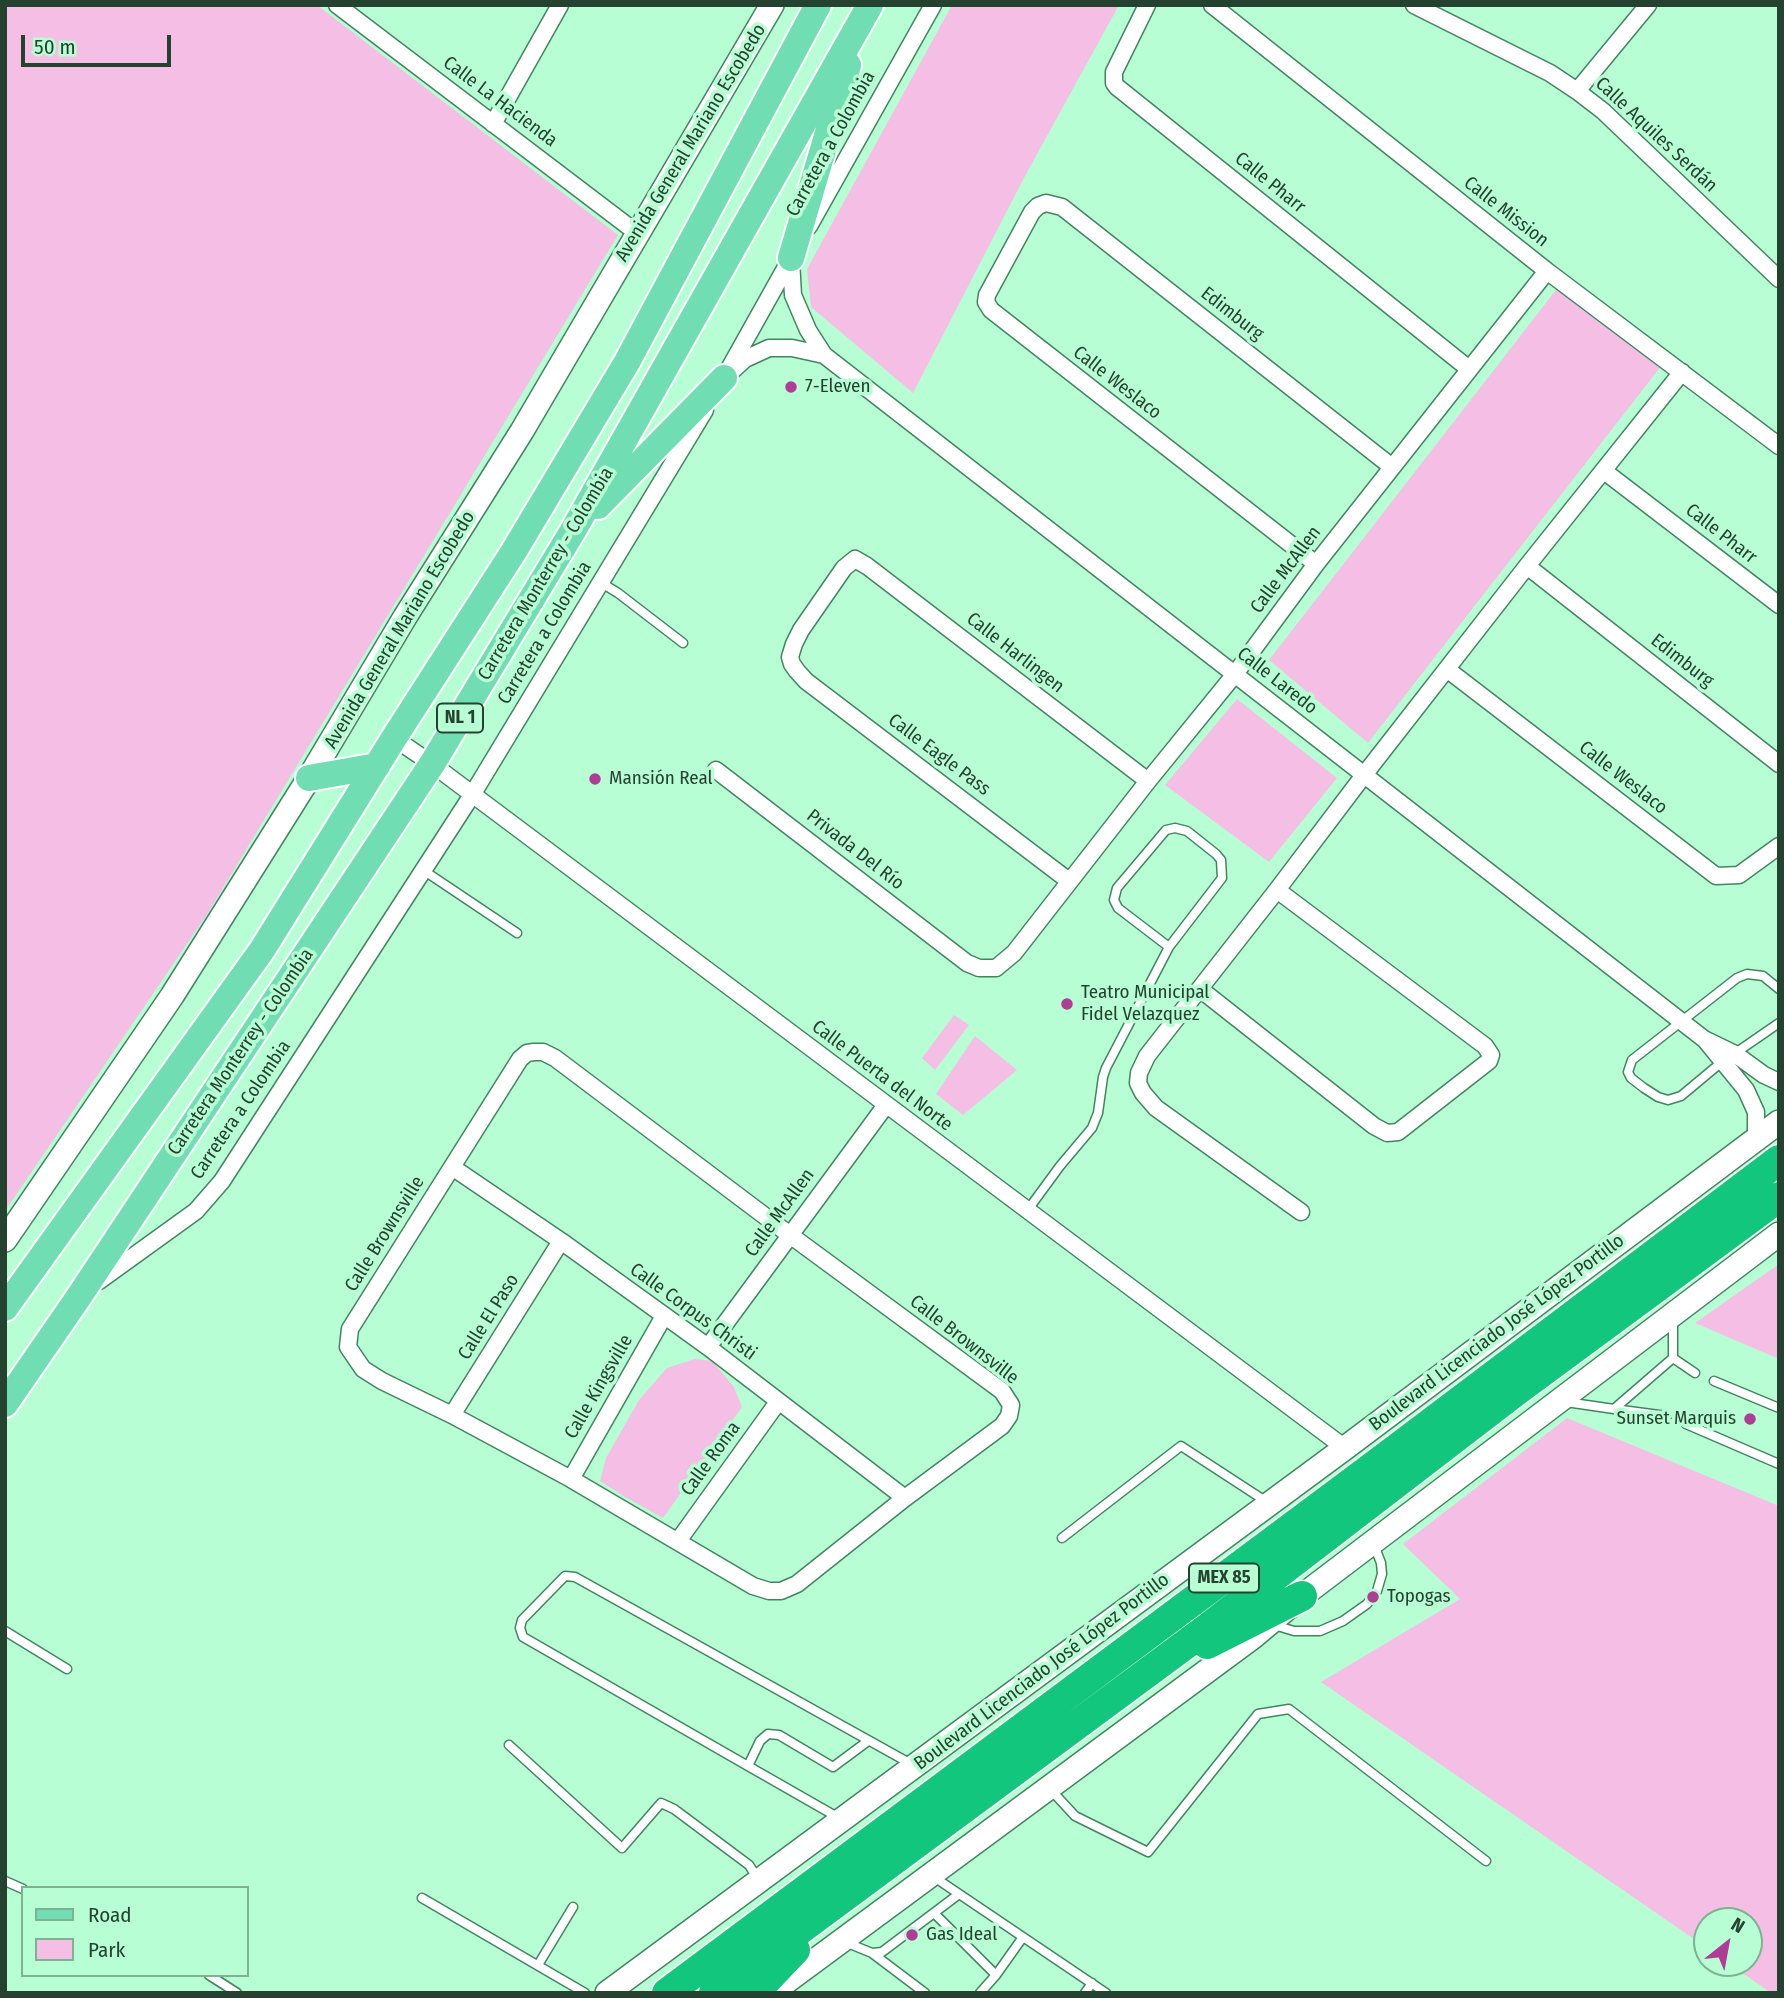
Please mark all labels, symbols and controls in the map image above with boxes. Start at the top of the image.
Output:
street label: Avenida General Mariano Escobedo [611,20,771,266]
scale bar [24,21,175,65]
text: 50 m [34,34,76,60]
street label: Calle La Hacienda [438,52,562,152]
street label: Carretera a Colombia [782,67,880,221]
street label: Calle Aquiles Serdán [1590,73,1722,197]
street label: Calle Pharr [1230,148,1310,218]
street label: Calle Mission [1459,172,1553,252]
street label: Edimburg [1196,282,1268,346]
street label: Calle Weslaco [1068,341,1166,425]
place label: 7-Eleven [805,376,870,398]
marker: 7-Eleven [783,379,799,395]
street label: Carretera Monterrey - Colombia [473,463,619,685]
street label: Calle Pharr [1681,499,1761,569]
street label: Avenida General Mariano Escobedo [320,507,480,753]
street label: Calle McAllen [1246,522,1326,618]
street label: Carretera a Colombia [493,557,597,709]
street label: Calle Harlingen [962,608,1068,698]
street label: Edimburg [1646,629,1718,693]
street label: Calle Laredo [1232,643,1322,719]
road number: NL 1 [437,704,483,732]
street label: Calle Eagle Pass [883,709,995,801]
street label: Calle Weslaco [1574,736,1672,820]
place label: Mansión Real [609,768,713,790]
marker: Mansión Real [587,771,603,787]
street label: Privada Del Río [802,805,908,895]
street label: Carretera Monterrey - Colombia [163,944,319,1160]
place label: Teatro Municipal Fidel Velazquez [1081,982,1209,1026]
marker: Teatro Municipal Fidel Velazquez [1059,996,1075,1012]
street label: Calle Puerta del Norte [807,1016,957,1136]
street label: Carretera a Colombia [186,1036,296,1184]
street label: Calle McAllen [740,1164,820,1262]
street label: Calle Brownsville [340,1172,430,1296]
street label: Boulevard Licenciado José López Portillo [1365,1230,1629,1436]
street label: Calle Corpus Christi [625,1258,761,1366]
street label: Calle El Paso [454,1270,524,1364]
street label: Calle Brownsville [905,1290,1023,1390]
street label: Calle Kingsville [560,1331,638,1443]
place label: Sunset Marquis [1617,1408,1736,1430]
marker: Sunset Marquis [1742,1411,1758,1427]
street label: Calle Roma [676,1417,746,1501]
road number: MEX 85 [1189,1563,1259,1592]
street label: Boulevard Licenciado José López Portillo [910,1569,1174,1775]
place label: Topogas [1387,1586,1451,1608]
marker: Topogas [1365,1589,1381,1605]
legend [21,1886,248,1977]
text: Road [88,1902,132,1928]
north arrow [1693,1907,1763,1977]
text: N [1727,1912,1749,1938]
place label: Gas Ideal [926,1924,997,1946]
marker: Gas Ideal [904,1927,920,1943]
text: Park [88,1937,125,1963]

